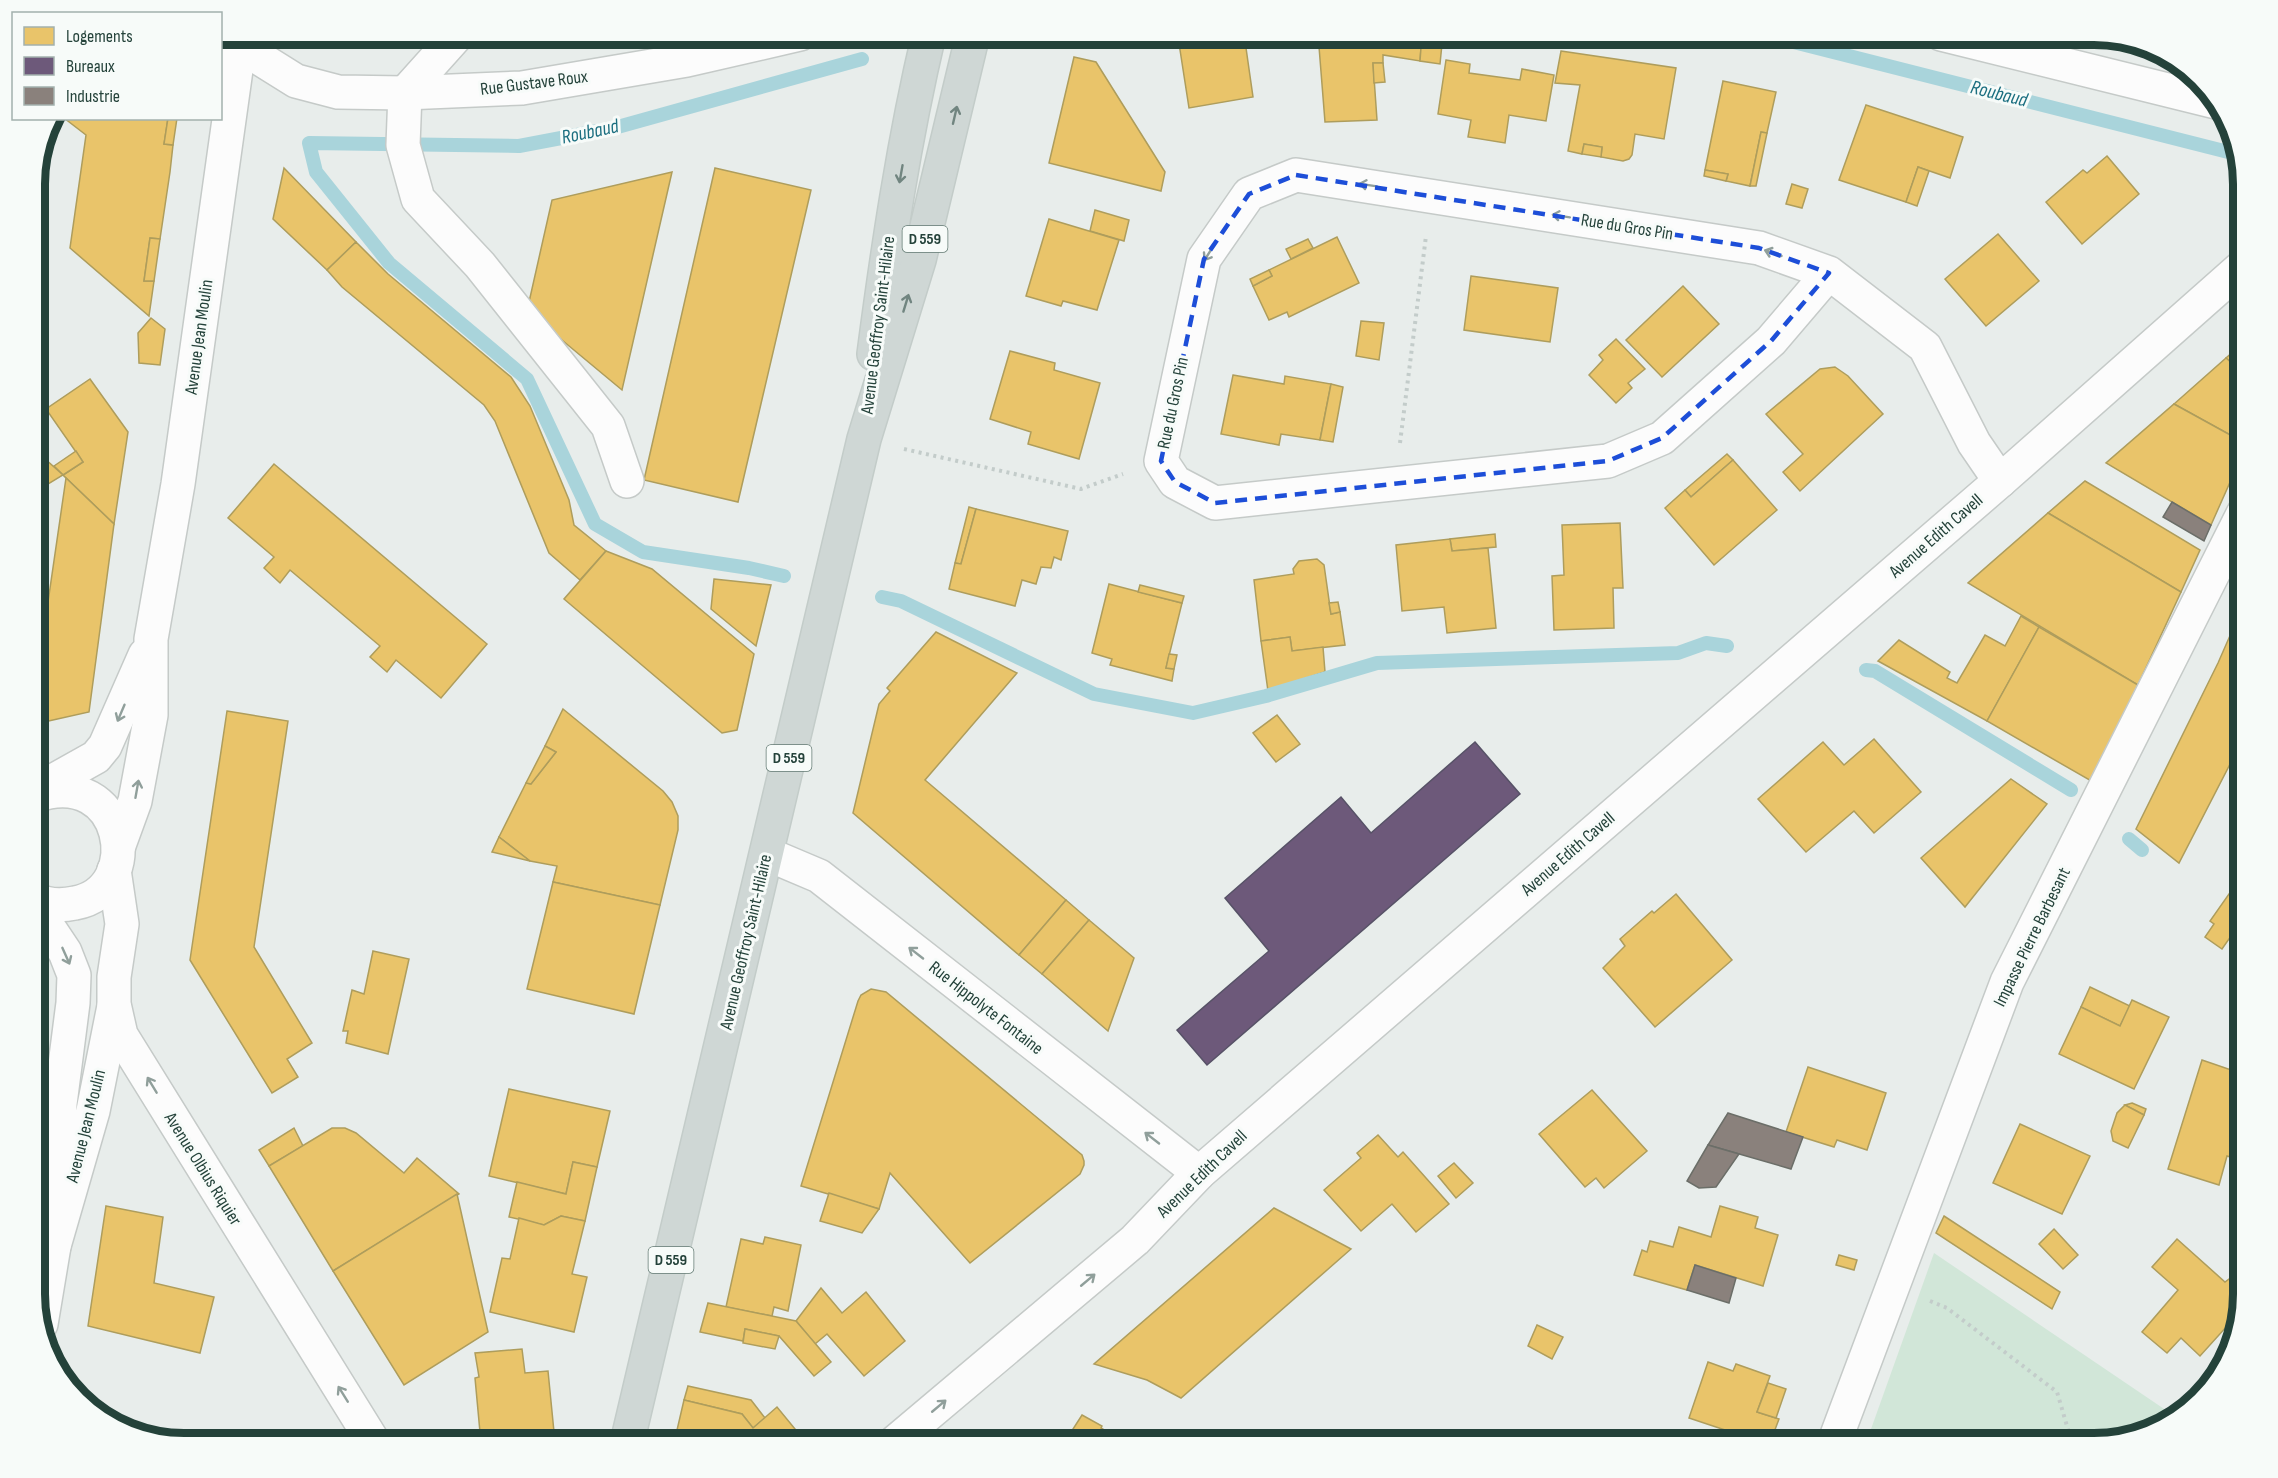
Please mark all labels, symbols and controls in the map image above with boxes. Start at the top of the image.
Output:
legend [12,12,222,120]
text: Logements [66,26,133,47]
text: Bureaux [66,56,115,77]
street label: Rue Gustave Roux [479,66,589,100]
water label: Roubaud [1968,75,2031,113]
text: Industrie [66,86,120,107]
one-way arrow [949,105,961,124]
water label: Roubaud [559,114,621,150]
one-way arrow [895,164,906,183]
one-way arrow [1359,180,1379,191]
street label: Rue du Gros Pin [1579,209,1675,245]
one-way arrow [1552,210,1571,221]
road number: D 559 [902,226,948,252]
street label: Avenue Geoffroy Saint-Hilaire [857,235,899,416]
one-way arrow [1203,244,1215,261]
one-way arrow [1765,247,1783,258]
street label: Avenue Jean Moulin [180,278,217,397]
one-way arrow [901,294,912,313]
street label: Rue du Gros Pin [1153,355,1193,451]
street label: Avenue Edith Cavell [1884,490,1987,583]
one-way arrow [115,703,126,721]
road number: D 559 [766,745,812,771]
one-way arrow [132,780,143,800]
street label: Avenue Edith Cavell [1516,808,1619,901]
street label: Avenue Geoffroy Saint-Hilaire [715,852,776,1033]
street label: Impasse Pierre Barbesant [1989,864,2075,1010]
one-way arrow [909,946,925,959]
one-way arrow [61,947,72,965]
street label: Rue Hippolyte Fontaine [925,957,1047,1059]
street label: Avenue Jean Moulin [62,1067,110,1186]
one-way arrow [145,1077,157,1094]
street label: Avenue Olbius Riquier [159,1108,246,1229]
street label: Avenue Edith Cavell [1152,1126,1251,1223]
one-way arrow [1145,1132,1161,1144]
road number: D 559 [648,1247,694,1273]
one-way arrow [1080,1273,1095,1287]
one-way arrow [337,1386,349,1403]
one-way arrow [931,1399,946,1413]

